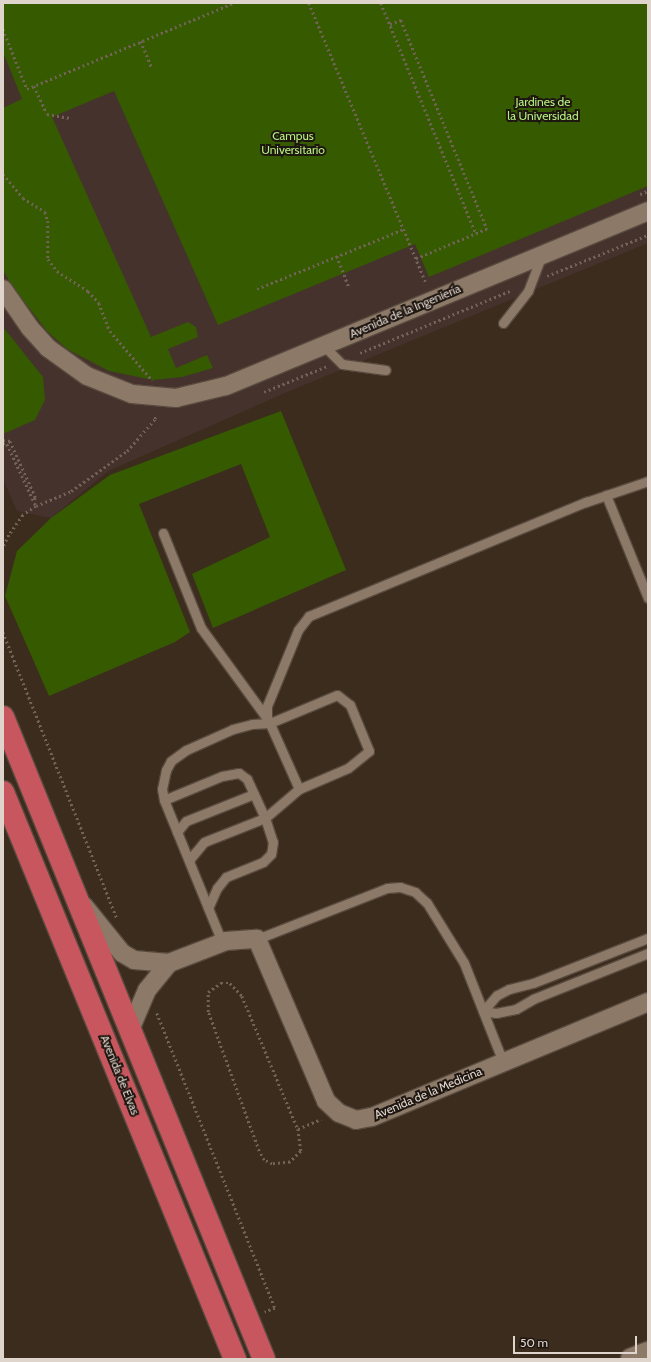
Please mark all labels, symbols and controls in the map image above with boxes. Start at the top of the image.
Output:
park label: Jardines de la Universidad [507,95,579,123]
park label: Campus Universitario [261,129,325,157]
street label: Avenida de la Ingeniería [347,281,463,341]
street label: Avenida de Elvas [97,1033,143,1117]
street label: Avenida de la Medicina [372,1064,484,1122]
scale bar [515,1328,639,1354]
text: 50 m [520,1335,548,1350]

